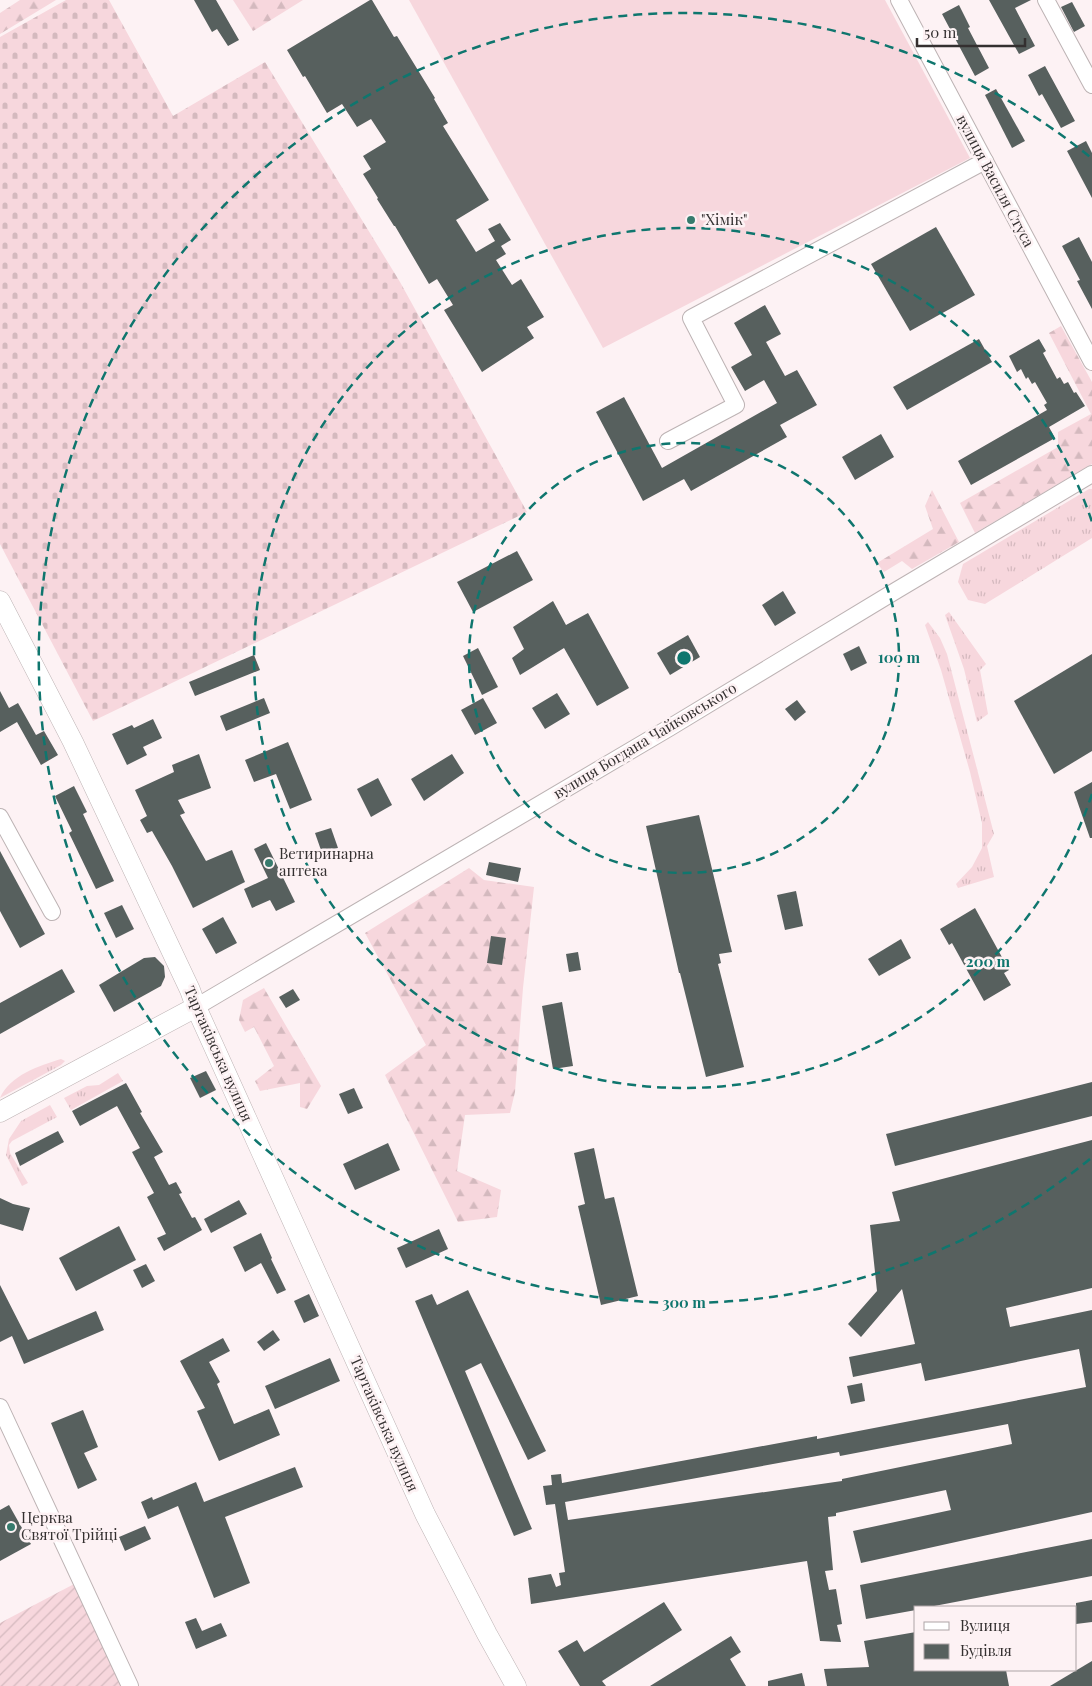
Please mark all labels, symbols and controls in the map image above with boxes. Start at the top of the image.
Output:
scale bar [917,15,1024,47]
text: 50 m [924,22,957,42]
street label: вулиця Василя Стуса [952,111,1040,251]
place label: "Хімік" [701,209,747,229]
marker: "Хімік" [685,214,697,226]
text: 100 m [878,647,921,667]
centre of rings [675,649,693,667]
street label: вулиця Богдана Чайковського [549,677,740,803]
place label: Ветиринарна аптека [279,843,374,880]
marker: Ветиринарна аптека [263,857,275,869]
text: 200 m [966,951,1011,971]
street label: Тартаківська вулиця [180,983,258,1124]
text: 300 m [662,1292,706,1312]
street label: Тартаківська вулиця [346,1353,424,1494]
place label: Церква Святої Трійці [21,1507,118,1544]
marker: Церква Святої Трійці [5,1521,17,1533]
legend [914,1606,1077,1671]
text: Вулиця [960,1615,1010,1635]
text: Будівля [960,1640,1012,1660]

